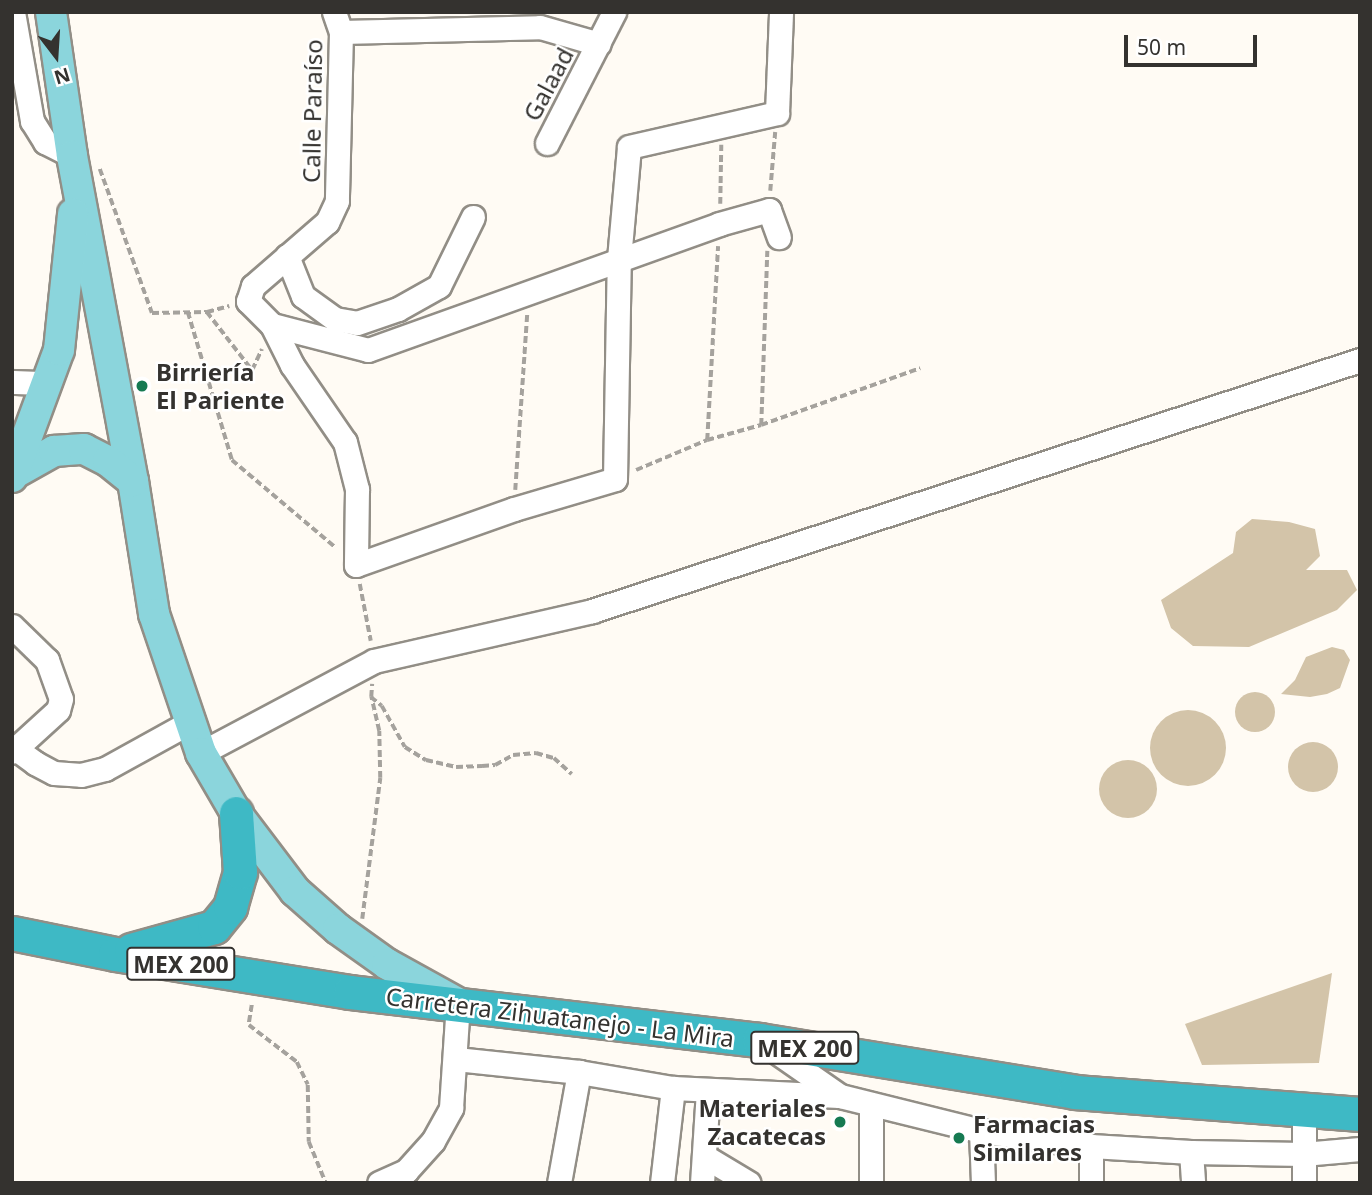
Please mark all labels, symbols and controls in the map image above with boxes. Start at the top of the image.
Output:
north arrow [21,21,91,91]
scale bar [1127,21,1260,65]
text: 50 m [1137,33,1186,61]
street label: Calle Paraíso [296,39,328,183]
street label: Galaad [517,42,579,126]
text: N [51,61,73,91]
place label: Birriería El Pariente [156,358,285,414]
marker: Birriería El Pariente [134,378,150,394]
road number: MEX 200 [125,945,237,984]
street label: Carretera Zihuatanejo - La Mira [384,981,736,1053]
road number: MEX 200 [749,1028,861,1068]
place label: Materiales Zacatecas [698,1094,826,1150]
place label: Farmacias Similares [973,1110,1095,1166]
marker: Materiales Zacatecas [832,1114,848,1130]
marker: Farmacias Similares [951,1130,967,1146]

